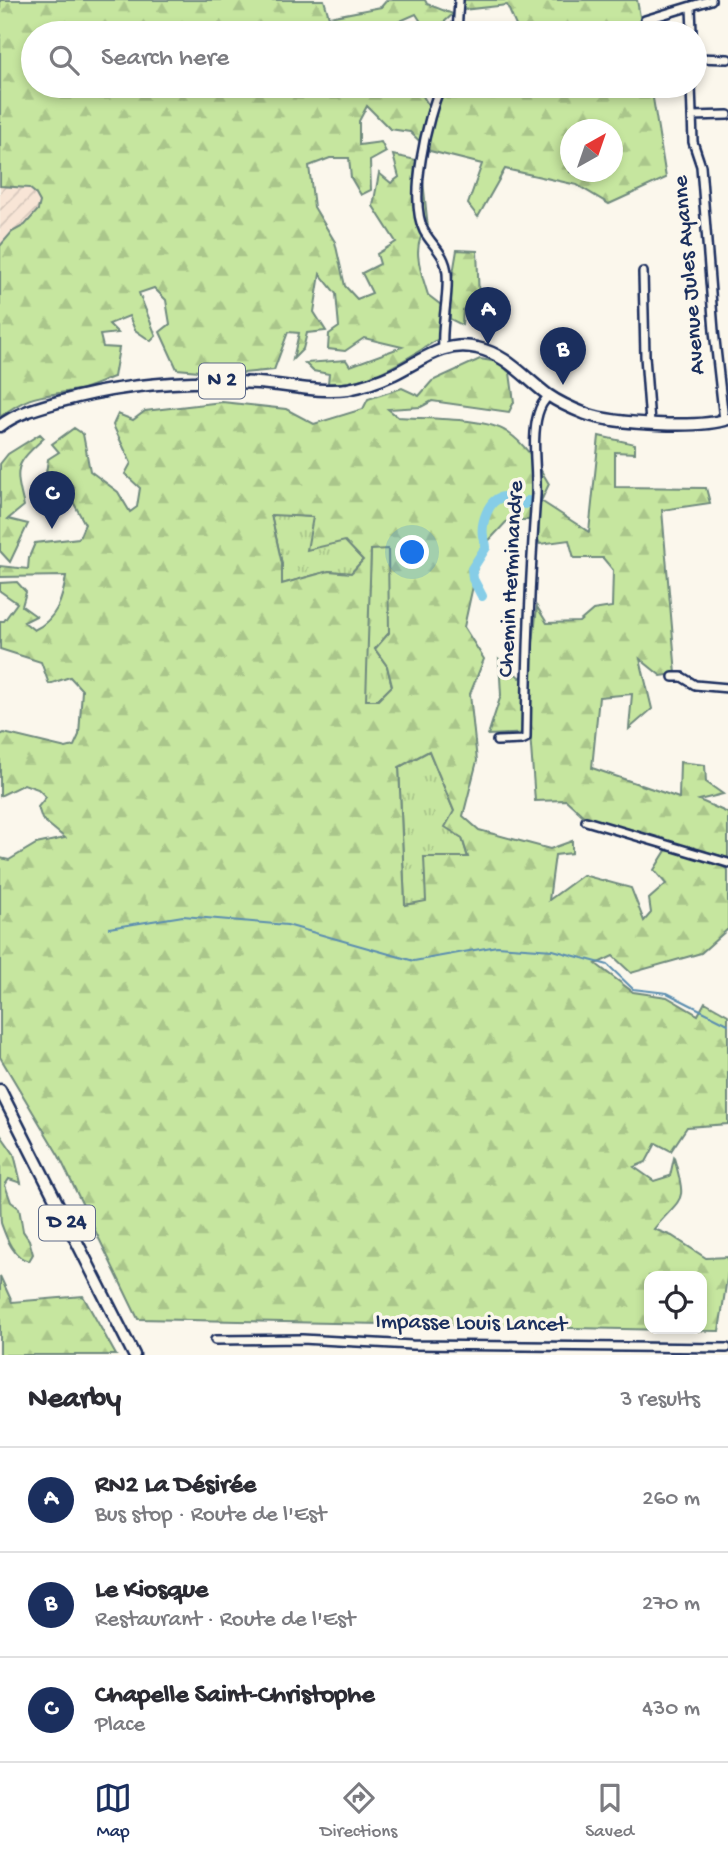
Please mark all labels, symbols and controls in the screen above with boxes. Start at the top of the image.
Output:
search box [21,21,707,98]
icon: search [45,41,83,79]
text: Search here [101,44,229,75]
north arrow [560,119,623,182]
street label: Avenue Jules Ayanne [668,173,712,376]
pin: A [465,287,511,345]
pin: B [540,327,586,385]
road number: N 2 [199,364,245,398]
pin: C [29,471,75,529]
street label: Chemin Herminandre [493,479,531,678]
your location [395,535,429,569]
road number: D 24 [39,1206,95,1240]
map controls [644,1271,707,1334]
button: locate [644,1271,707,1334]
street label: Impasse Louis Lancet [375,1309,569,1339]
text: Nearby [28,1383,121,1418]
text: 3 results [620,1387,700,1414]
text: RN2 La Désirée [95,1471,256,1502]
text: A [44,1486,58,1513]
text: 260 m [642,1486,700,1513]
text: Bus stop · Route de l'Est [95,1502,326,1529]
text: Le Kiosque [95,1576,208,1607]
text: B [45,1591,57,1618]
text: 270 m [642,1591,700,1618]
text: Restaurant · Route de l'Est [95,1607,355,1634]
text: Chapelle Saint-Christophe [95,1681,375,1712]
text: C [45,1696,57,1723]
text: 430 m [642,1696,700,1723]
text: Place [95,1712,145,1739]
tab: Map [94,1779,132,1844]
tab: Directions [320,1779,397,1844]
tab: Saved [585,1779,634,1844]

